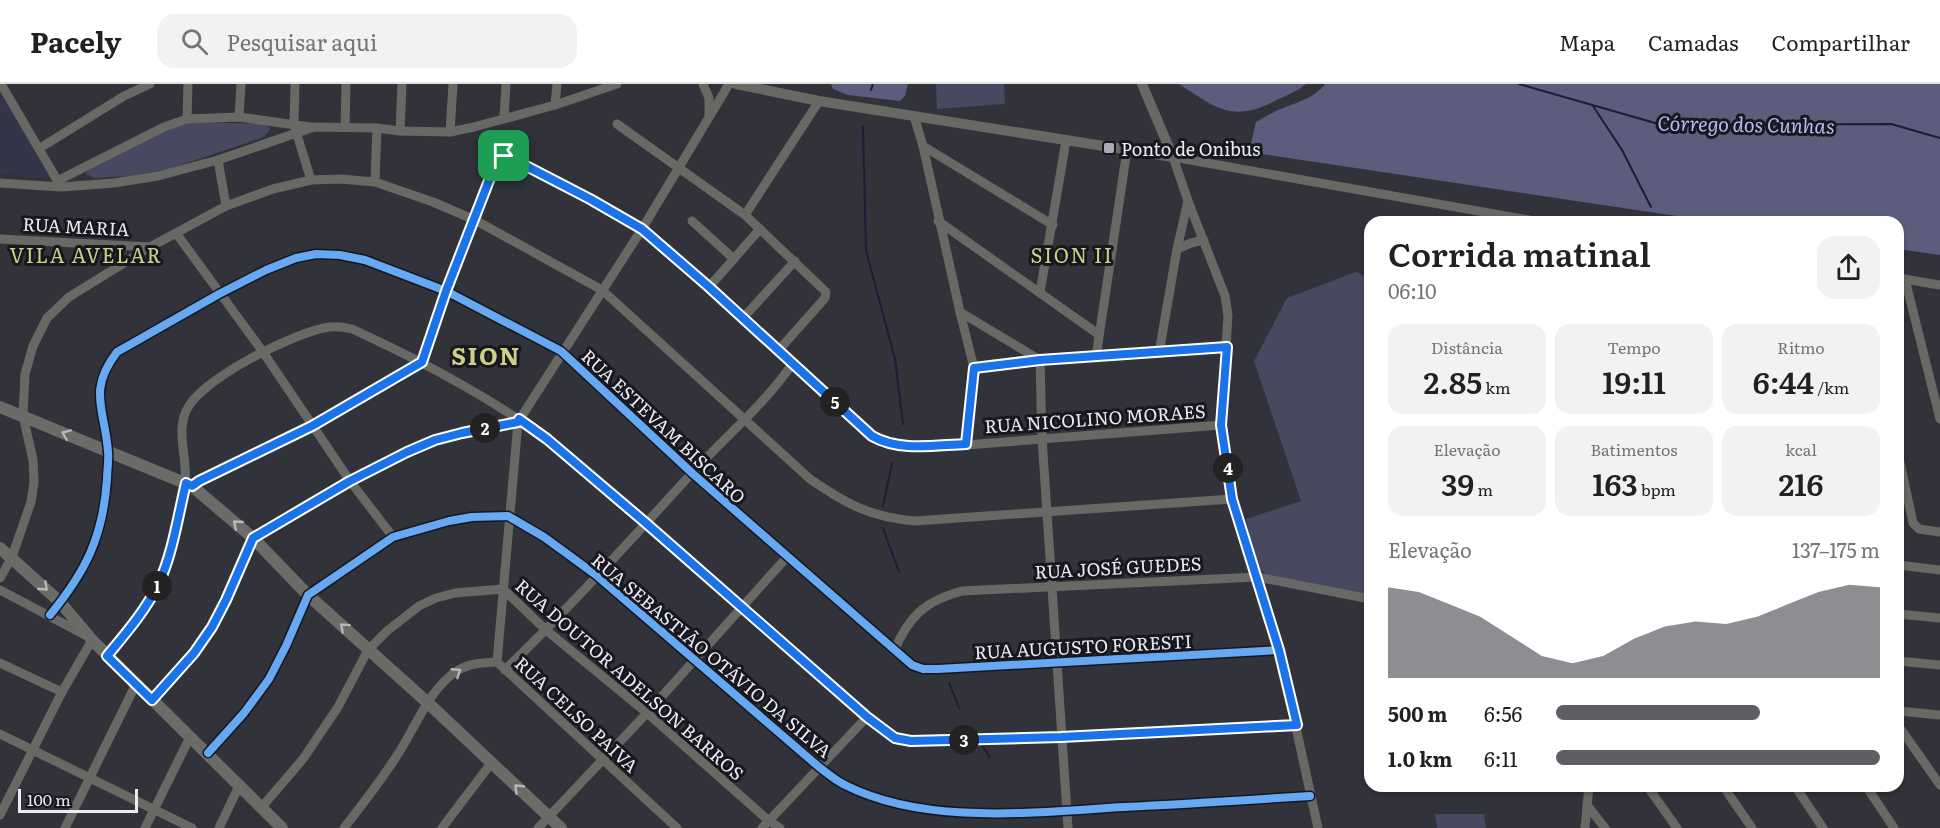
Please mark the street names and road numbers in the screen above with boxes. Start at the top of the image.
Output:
street label: RUA MARIA [22,210,130,242]
street label: RUA ESTEVAM BISCARO [576,342,752,510]
street label: RUA NICOLINO MORAES [984,397,1206,439]
street label: RUA SEBASTIÃO OTÁVIO DA SILVA [586,546,838,764]
street label: RUA JOSÉ GUEDES [1034,549,1202,585]
street label: RUA DOUTOR ADELSON BARROS [510,572,750,786]
street label: RUA AUGUSTO FORESTI [974,627,1192,665]
street label: RUA CELSO PAIVA [509,650,645,778]

